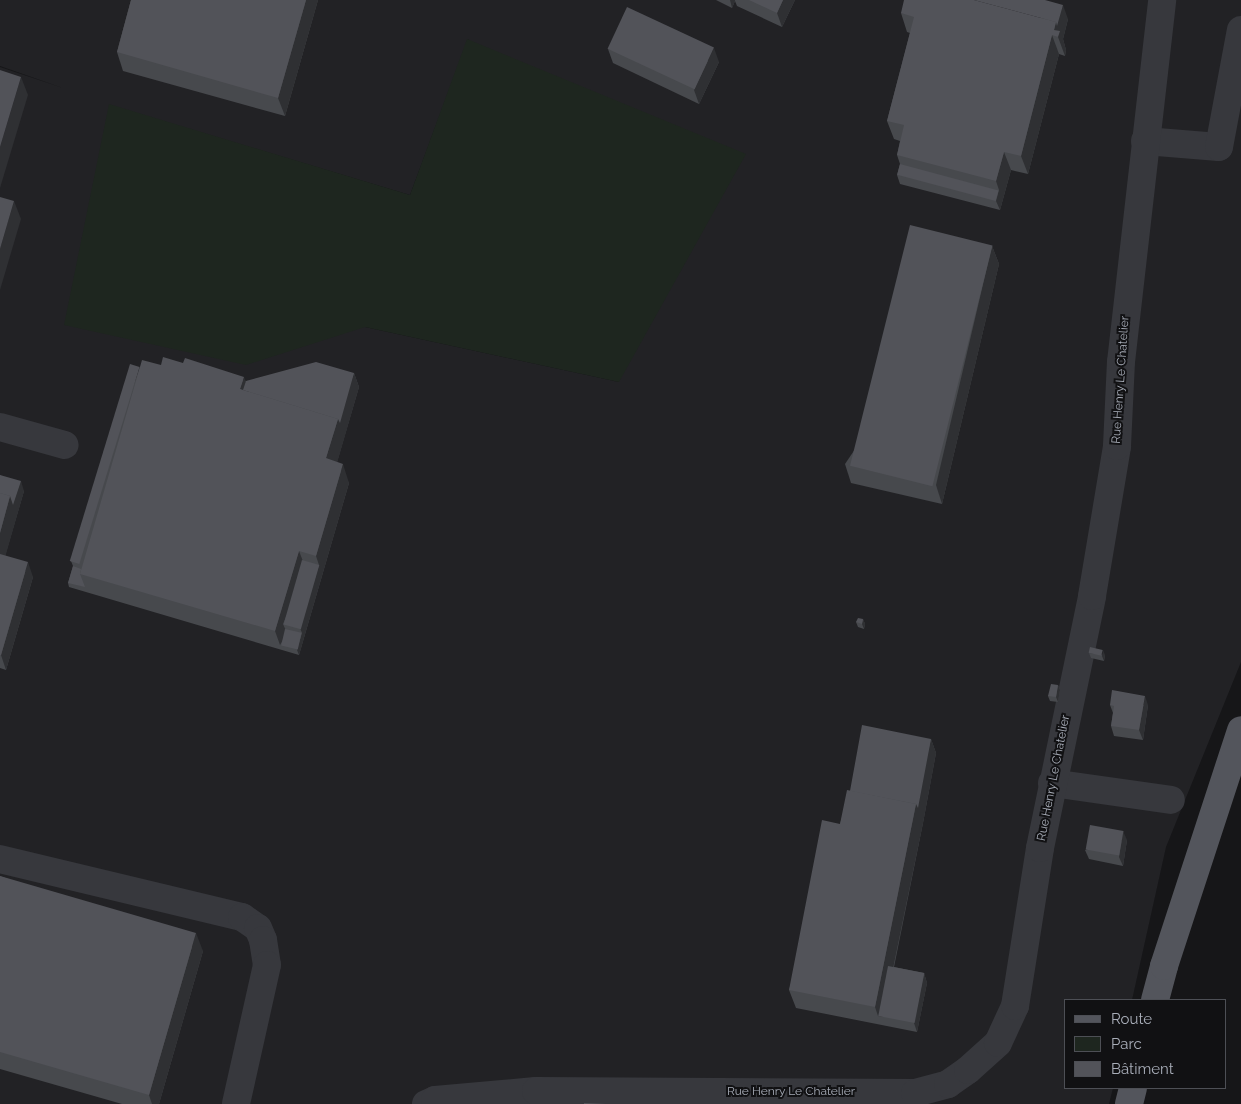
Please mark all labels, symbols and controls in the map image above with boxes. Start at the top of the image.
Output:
street label: Rue Henry Le Chatelier [1109,315,1133,445]
street label: Rue Henry Le Chatelier [1035,714,1073,842]
legend [1064,999,1226,1089]
text: Route [1111,1010,1152,1028]
text: Parc [1111,1035,1142,1053]
text: Bâtiment [1111,1060,1174,1078]
street label: Rue Henry Le Chatelier [727,1085,855,1099]

